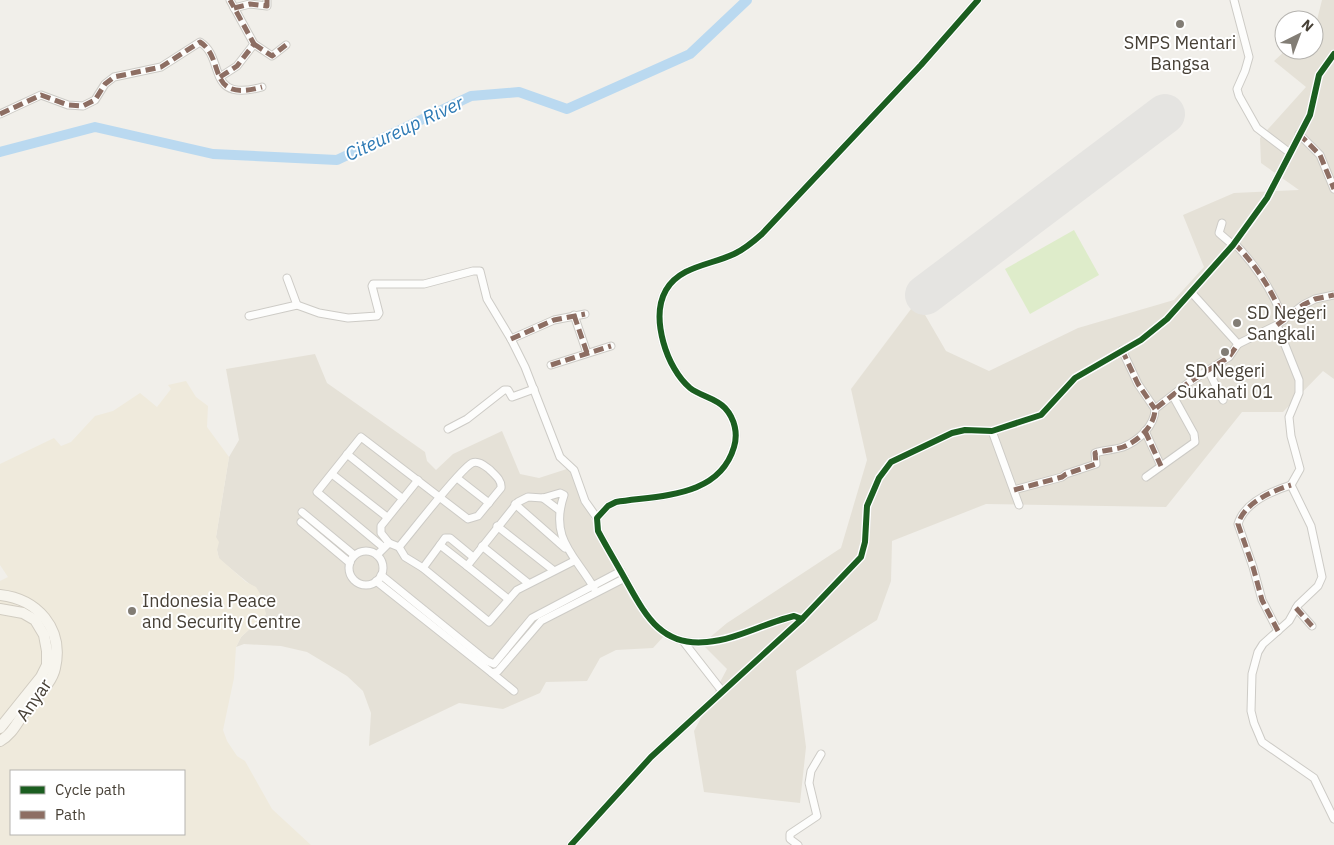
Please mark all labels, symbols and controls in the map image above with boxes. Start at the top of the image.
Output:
north arrow [1274,10,1324,60]
text: N [1298,15,1317,35]
marker: SMPS Mentari Bangsa [1174,18,1186,30]
place label: SMPS Mentari Bangsa [1124,31,1236,75]
water label: Citeureup River [341,90,468,166]
place label: SD Negeri Sangkali [1247,301,1327,345]
marker: SD Negeri Sangkali [1231,317,1243,329]
marker: SD Negeri Sukahati 01 [1219,346,1231,358]
place label: SD Negeri Sukahati 01 [1177,359,1273,403]
place label: Indonesia Peace and Security Centre [142,589,301,633]
marker: Indonesia Peace and Security Centre [126,605,138,617]
street label: Anyar [11,674,57,725]
legend [10,770,185,835]
text: Cycle path [55,780,126,799]
text: Path [55,805,86,824]

